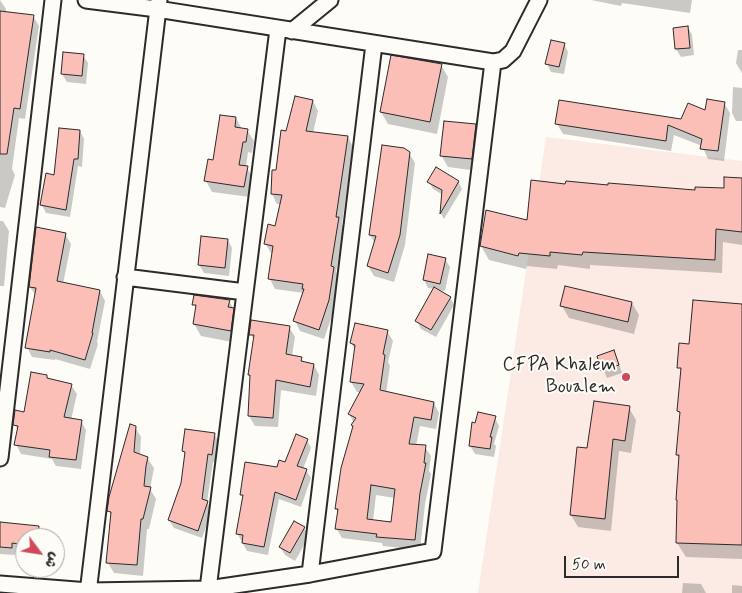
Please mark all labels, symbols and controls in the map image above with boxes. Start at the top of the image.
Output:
place label: CFPA Khalem Boualem [503,355,616,399]
marker: CFPA Khalem Boualem [620,371,632,383]
north arrow [15,528,65,578]
scale bar [567,546,682,578]
text: ش [40,549,64,571]
text: 50 m [572,555,606,575]

